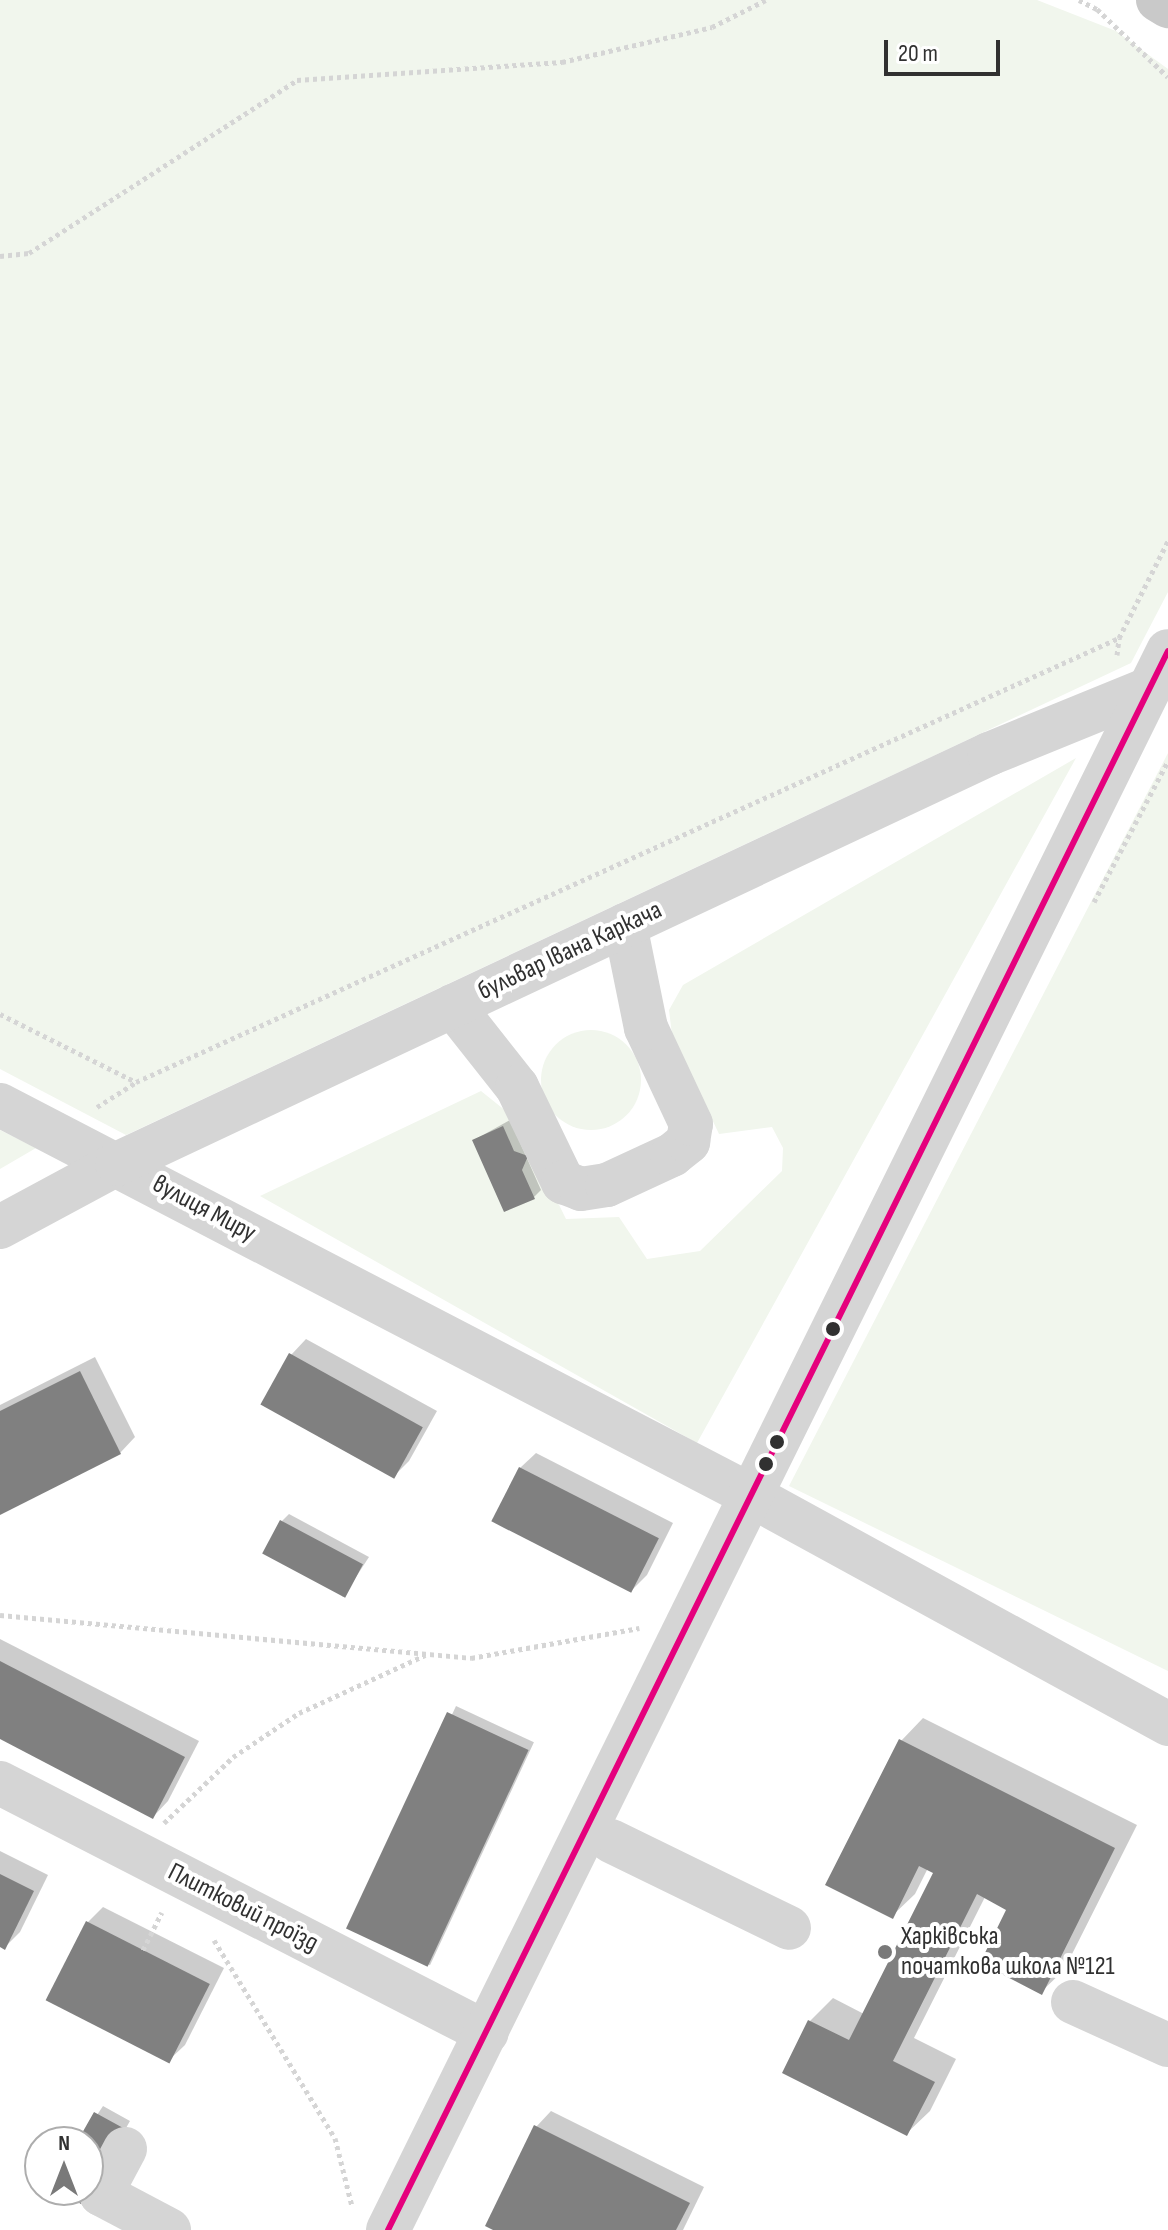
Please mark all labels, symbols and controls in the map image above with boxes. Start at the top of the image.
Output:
scale bar [888,24,1004,74]
text: 20 m [898,39,938,68]
street label: бульвар Івана Каркача [473,895,667,1007]
street label: вулиця Миру [147,1169,261,1249]
unlabelled marker [825,1321,841,1337]
unlabelled marker [769,1434,785,1450]
unlabelled marker [758,1456,774,1472]
street label: Плитковий проїзд [163,1857,323,1959]
place label: Харківська початкова школа №121 [901,1921,1115,1982]
marker: Харківська початкова школа №121 [876,1943,894,1961]
north arrow [24,2126,104,2206]
text: N [58,2130,70,2157]

